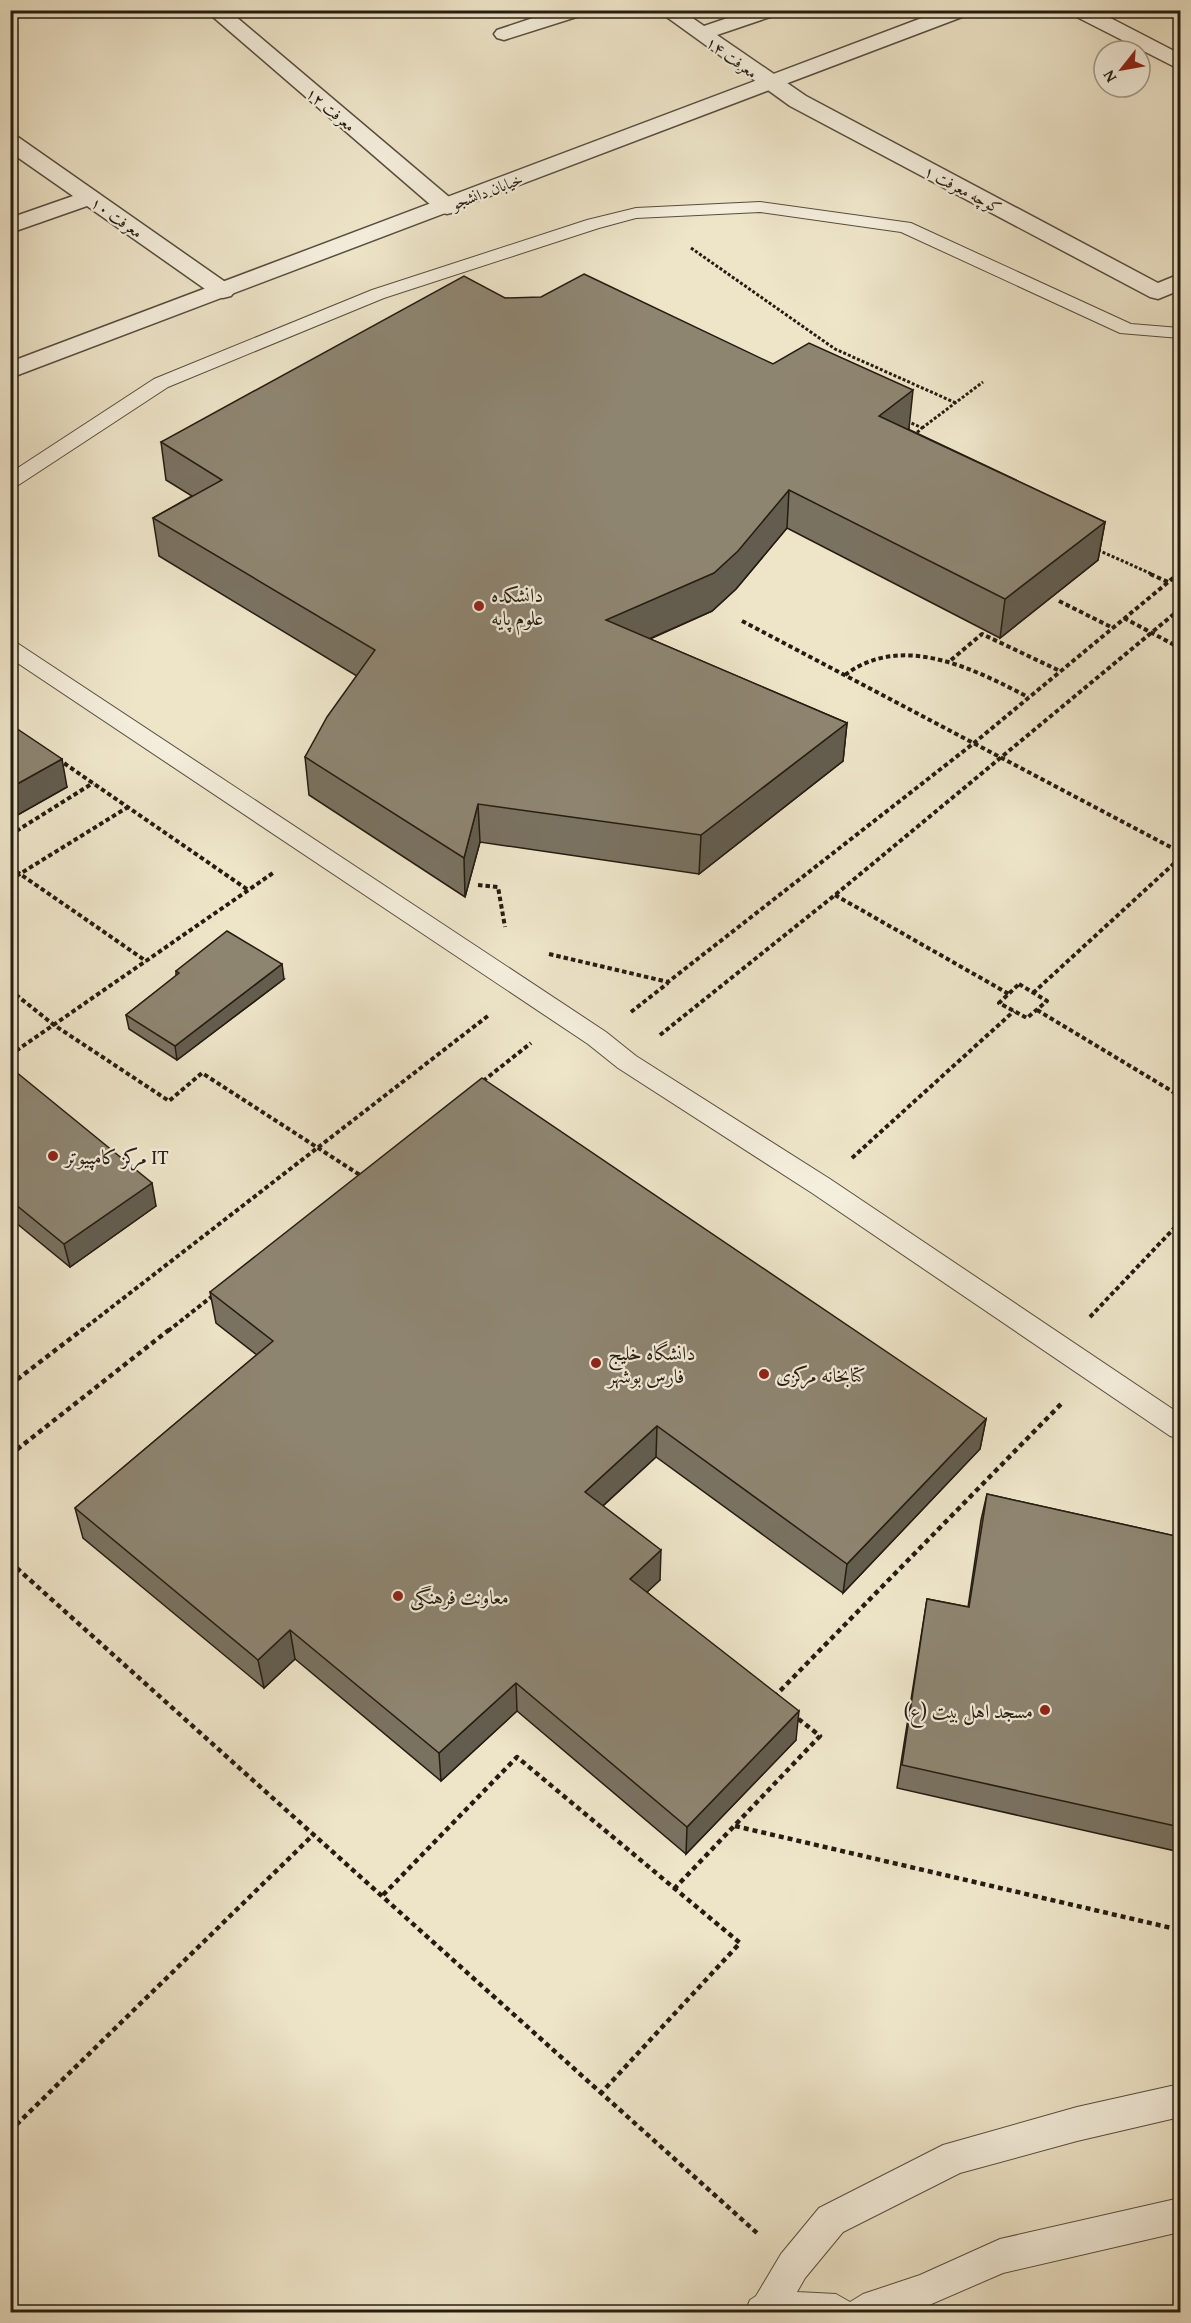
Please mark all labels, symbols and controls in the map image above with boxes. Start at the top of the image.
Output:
street label: معرفت ۱۴ [701,30,763,84]
north arrow [1092,39,1152,99]
text: N [1096,66,1122,87]
street label: معرفت ۱۲ [301,81,361,137]
street label: کوچه معرفت ۱ [920,159,1006,219]
street label: خیابان دانشجو [446,166,526,216]
street label: معرفت ۱۰ [86,190,148,244]
place label: دانشکده علوم پایه [491,580,543,636]
marker: دانشکده علوم پایه [472,599,486,613]
place label: مرکز کامپیوتر IT [63,1142,169,1171]
marker: مرکز کامپیوتر IT [46,1149,60,1163]
place label: دانشگاه خلیج فارس بوشهر [606,1338,695,1390]
marker: دانشگاه خلیج فارس بوشهر [589,1356,603,1370]
place label: کتابخانه مرکزی [776,1360,866,1389]
marker: کتابخانه مرکزی [757,1367,771,1381]
place label: معاونت فرهنگی [410,1582,509,1611]
marker: معاونت فرهنگی [391,1589,405,1603]
place label: مسجد اهل بیت (ع) [903,1696,1033,1729]
marker: مسجد اهل بیت (ع) [1038,1703,1052,1717]

